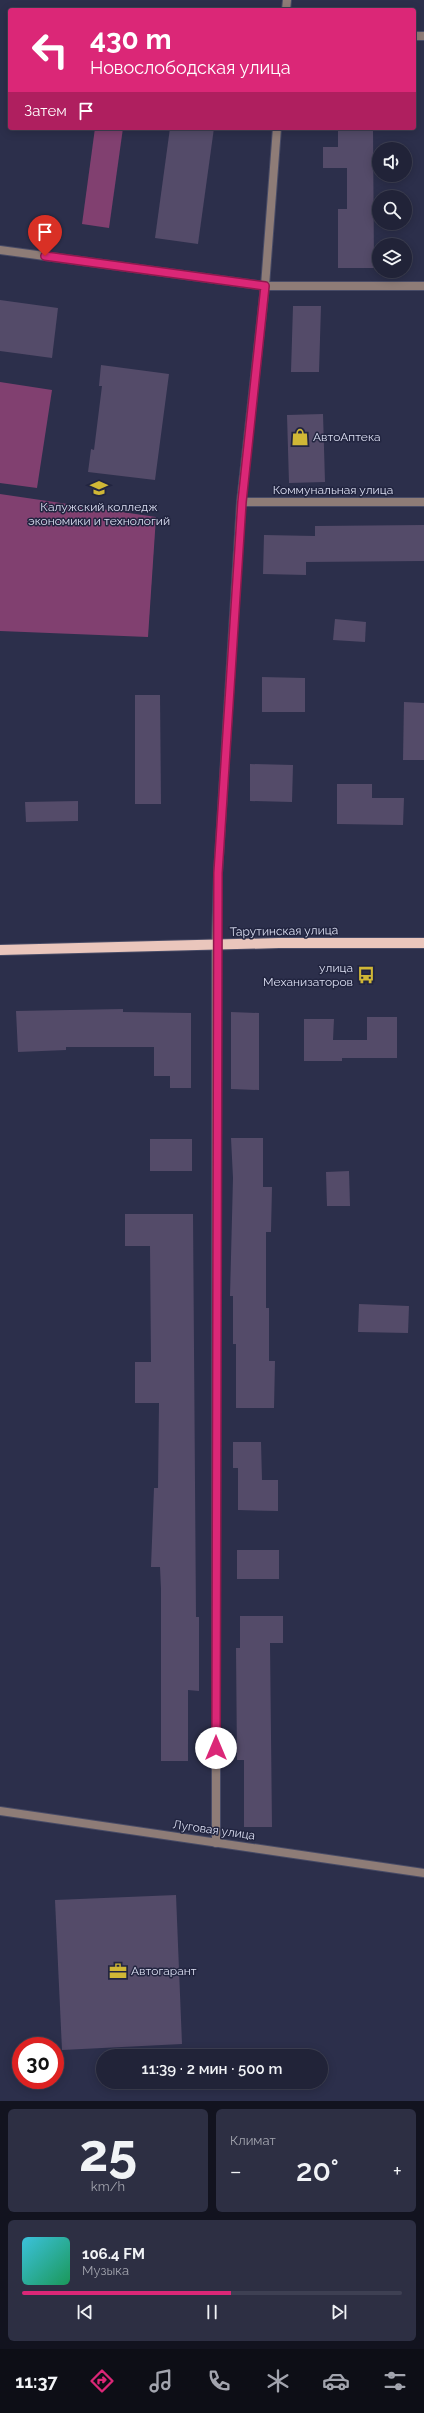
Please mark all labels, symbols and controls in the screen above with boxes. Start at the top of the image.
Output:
text: 430 m [90,23,172,56]
icon: left [24,24,76,76]
text: Новослободская улица [90,57,290,78]
icon: arrive [75,100,97,122]
text: Затем [24,102,67,120]
map controls [372,142,412,278]
button: sound [372,142,412,182]
button: search [372,190,412,230]
pin [28,215,62,256]
icon: arrive [34,221,56,243]
button: layers [372,238,412,278]
shop icon: АвтоАптека [290,427,310,447]
place label: АвтоАптека [313,430,381,444]
school or university icon: Калужский колледж экономики и технологий [89,478,109,498]
street label: Коммунальная улица [273,483,393,497]
place label: Калужский колледж экономики и технологий [28,500,170,528]
street label: Тарутинская улица [230,923,338,939]
place label: улица Механизаторов [263,961,353,989]
bus stop icon: улица Механизаторов [356,965,376,985]
position arrow [195,1727,237,1769]
street label: Луговая улица [172,1817,256,1843]
office icon: Автогарант [108,1961,128,1981]
place label: Автогарант [131,1964,197,1978]
speed limit sign: 30 [12,2037,64,2089]
text: 11:39 · 2 мин · 500 m [142,2060,282,2078]
text: 25 [79,2122,137,2183]
text: Климат [230,2133,276,2148]
text: 20° [296,2153,339,2188]
text: − [230,2158,242,2184]
text: + [393,2158,402,2184]
text: km/h [91,2179,125,2194]
text: 106.4 FM [82,2245,145,2263]
text: Музыка [82,2263,129,2278]
icon: previous [74,2301,96,2323]
icon: pause [201,2301,223,2323]
icon: next [328,2301,350,2323]
icon: directions [88,2367,116,2395]
icon: music [147,2367,175,2395]
icon: phone [205,2367,233,2395]
icon: climate [264,2367,292,2395]
icon: car [322,2367,350,2395]
icon: filters [381,2367,409,2395]
text: 11:37 [15,2371,58,2392]

